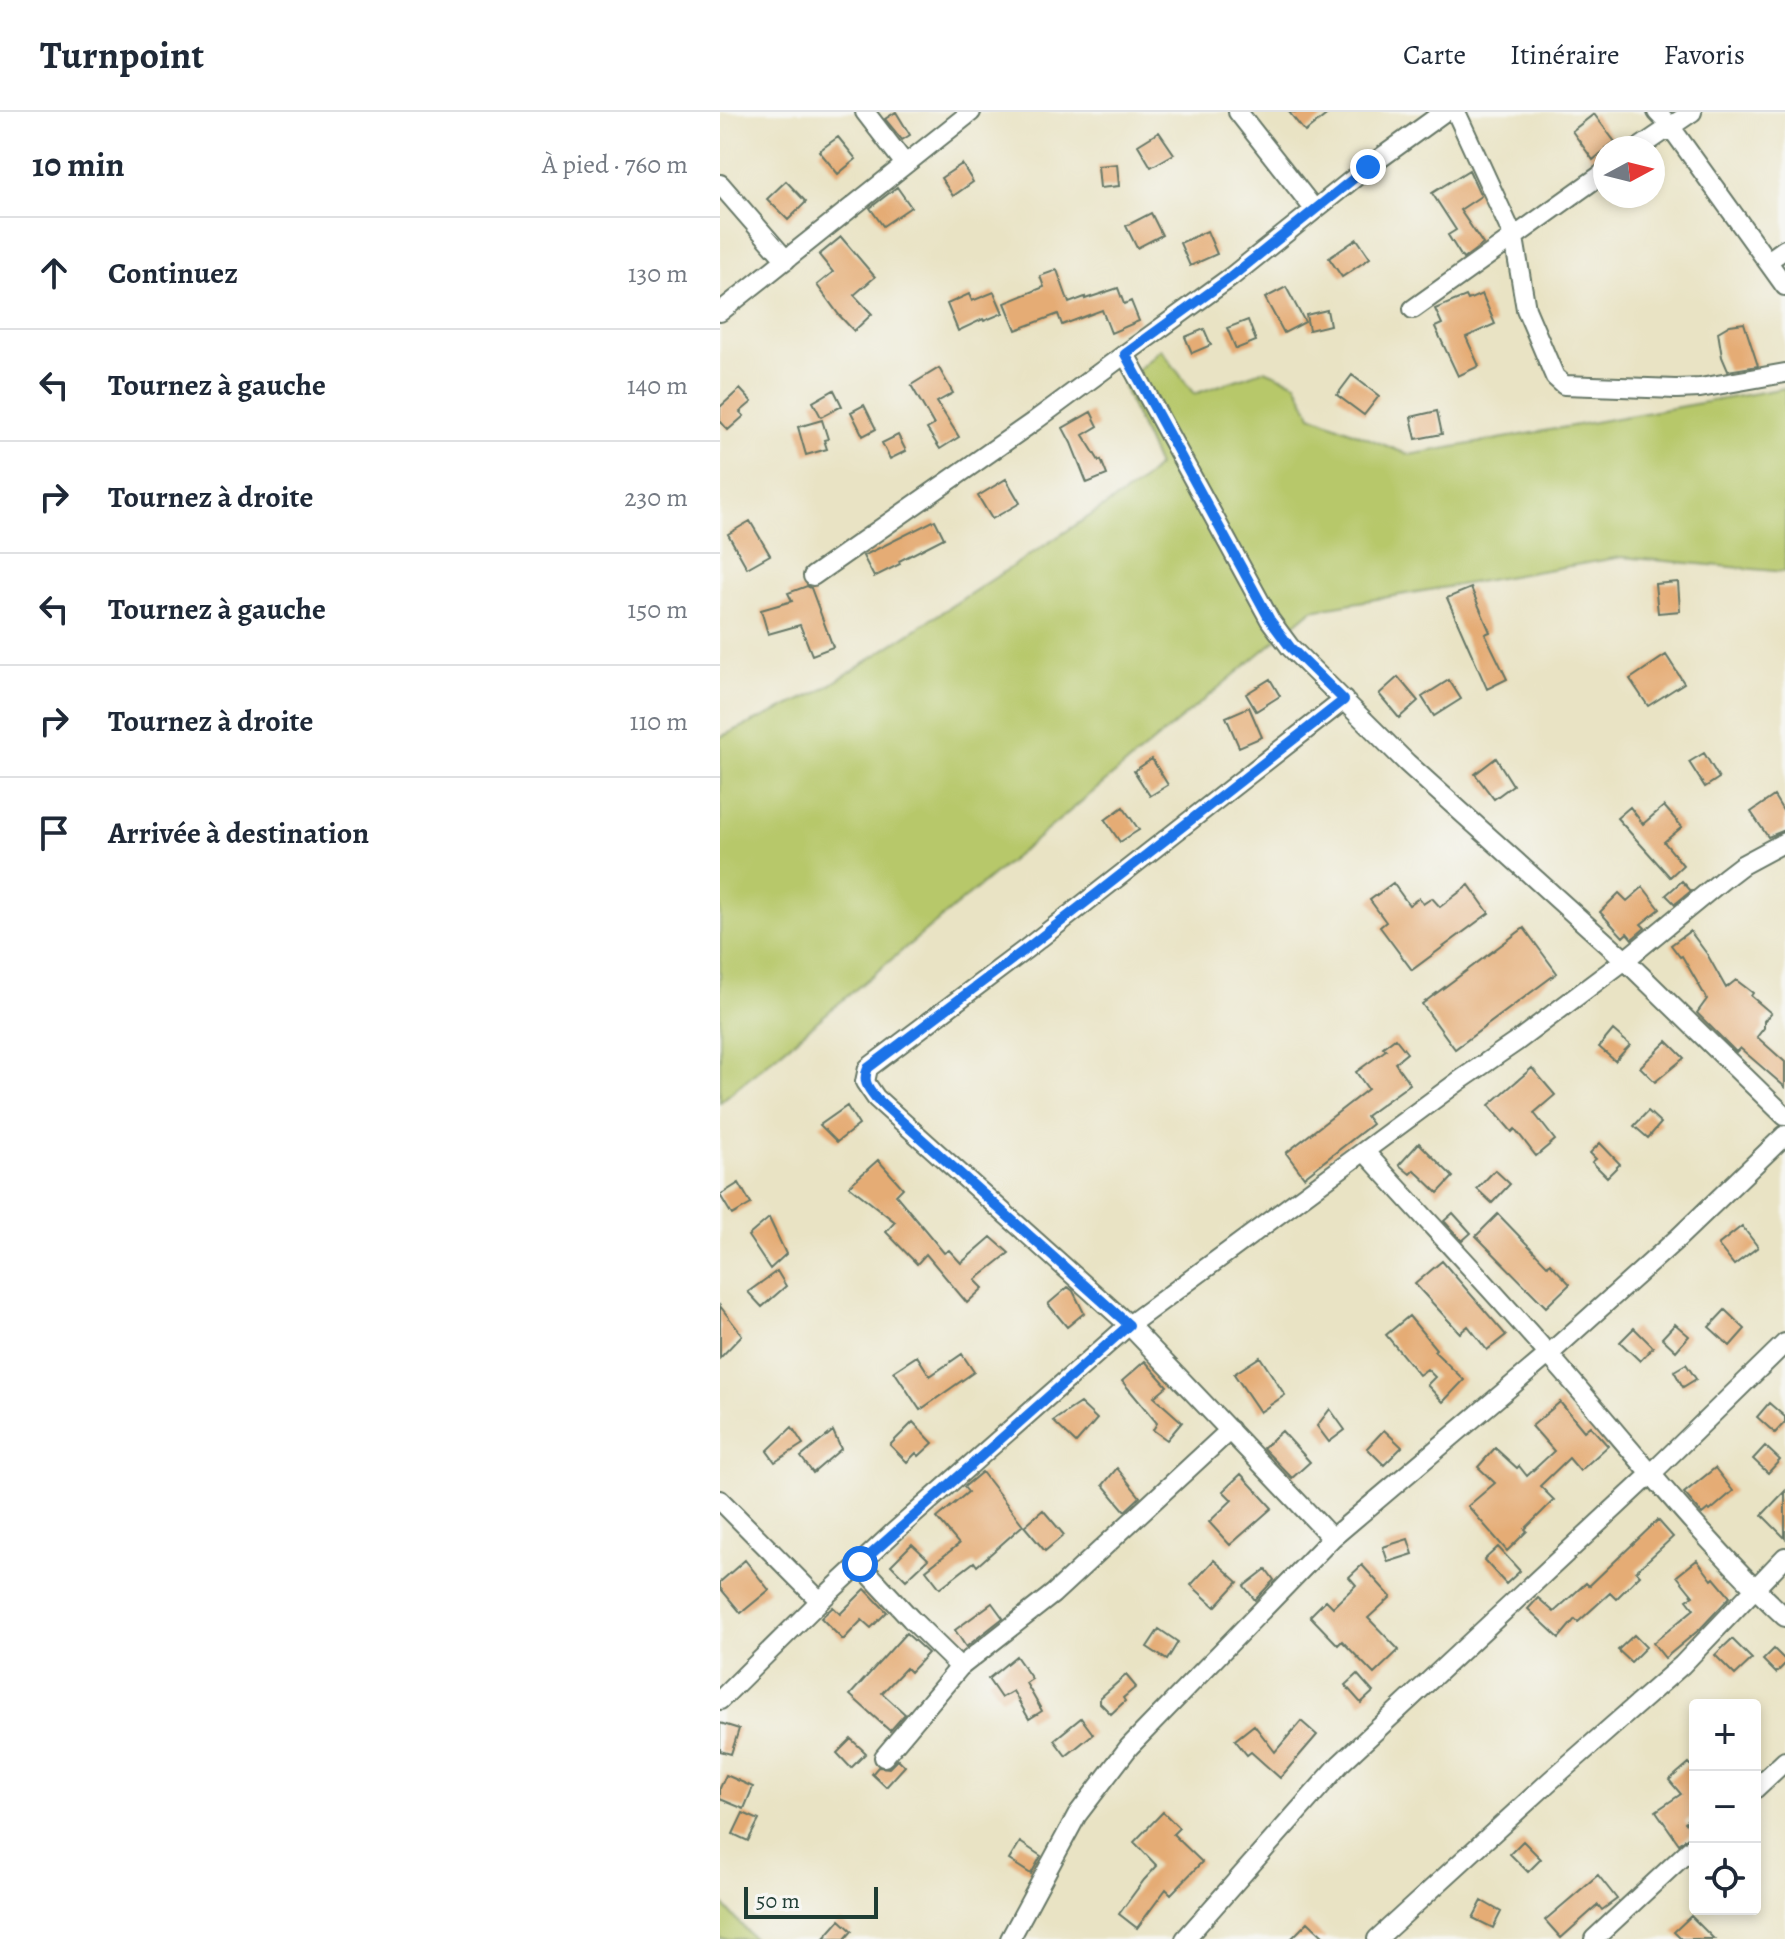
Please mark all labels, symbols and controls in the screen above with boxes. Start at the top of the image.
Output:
text: Turnpoint [40,29,204,81]
text: Carte [1403,36,1466,74]
text: Itinéraire [1510,36,1620,74]
text: Favoris [1664,36,1745,74]
north arrow [1593,136,1665,208]
text: 10 min [32,141,125,188]
text: À pied · 760 m [542,147,688,182]
route end [1350,149,1386,185]
icon: ahead [32,251,76,295]
text: Continuez [108,253,238,293]
text: 130 m [628,256,688,291]
icon: left [32,363,76,407]
text: Tournez à gauche [108,365,326,405]
text: 140 m [627,368,688,403]
icon: right [32,475,76,519]
text: Tournez à droite [108,477,313,517]
text: 230 m [624,480,688,515]
icon: left [32,587,76,631]
text: Tournez à gauche [108,589,326,629]
text: 150 m [627,592,688,627]
icon: right [32,699,76,743]
text: Tournez à droite [108,701,313,741]
text: 110 m [630,704,688,739]
icon: arrive [32,811,76,855]
text: Arrivée à destination [108,813,369,853]
route start [842,1546,878,1582]
map controls [1689,1699,1761,1915]
button: + [1689,1699,1761,1771]
button: − [1689,1771,1761,1843]
button: locate [1689,1843,1761,1915]
scale bar [744,1883,878,1919]
text: 50 m [756,1886,800,1916]

